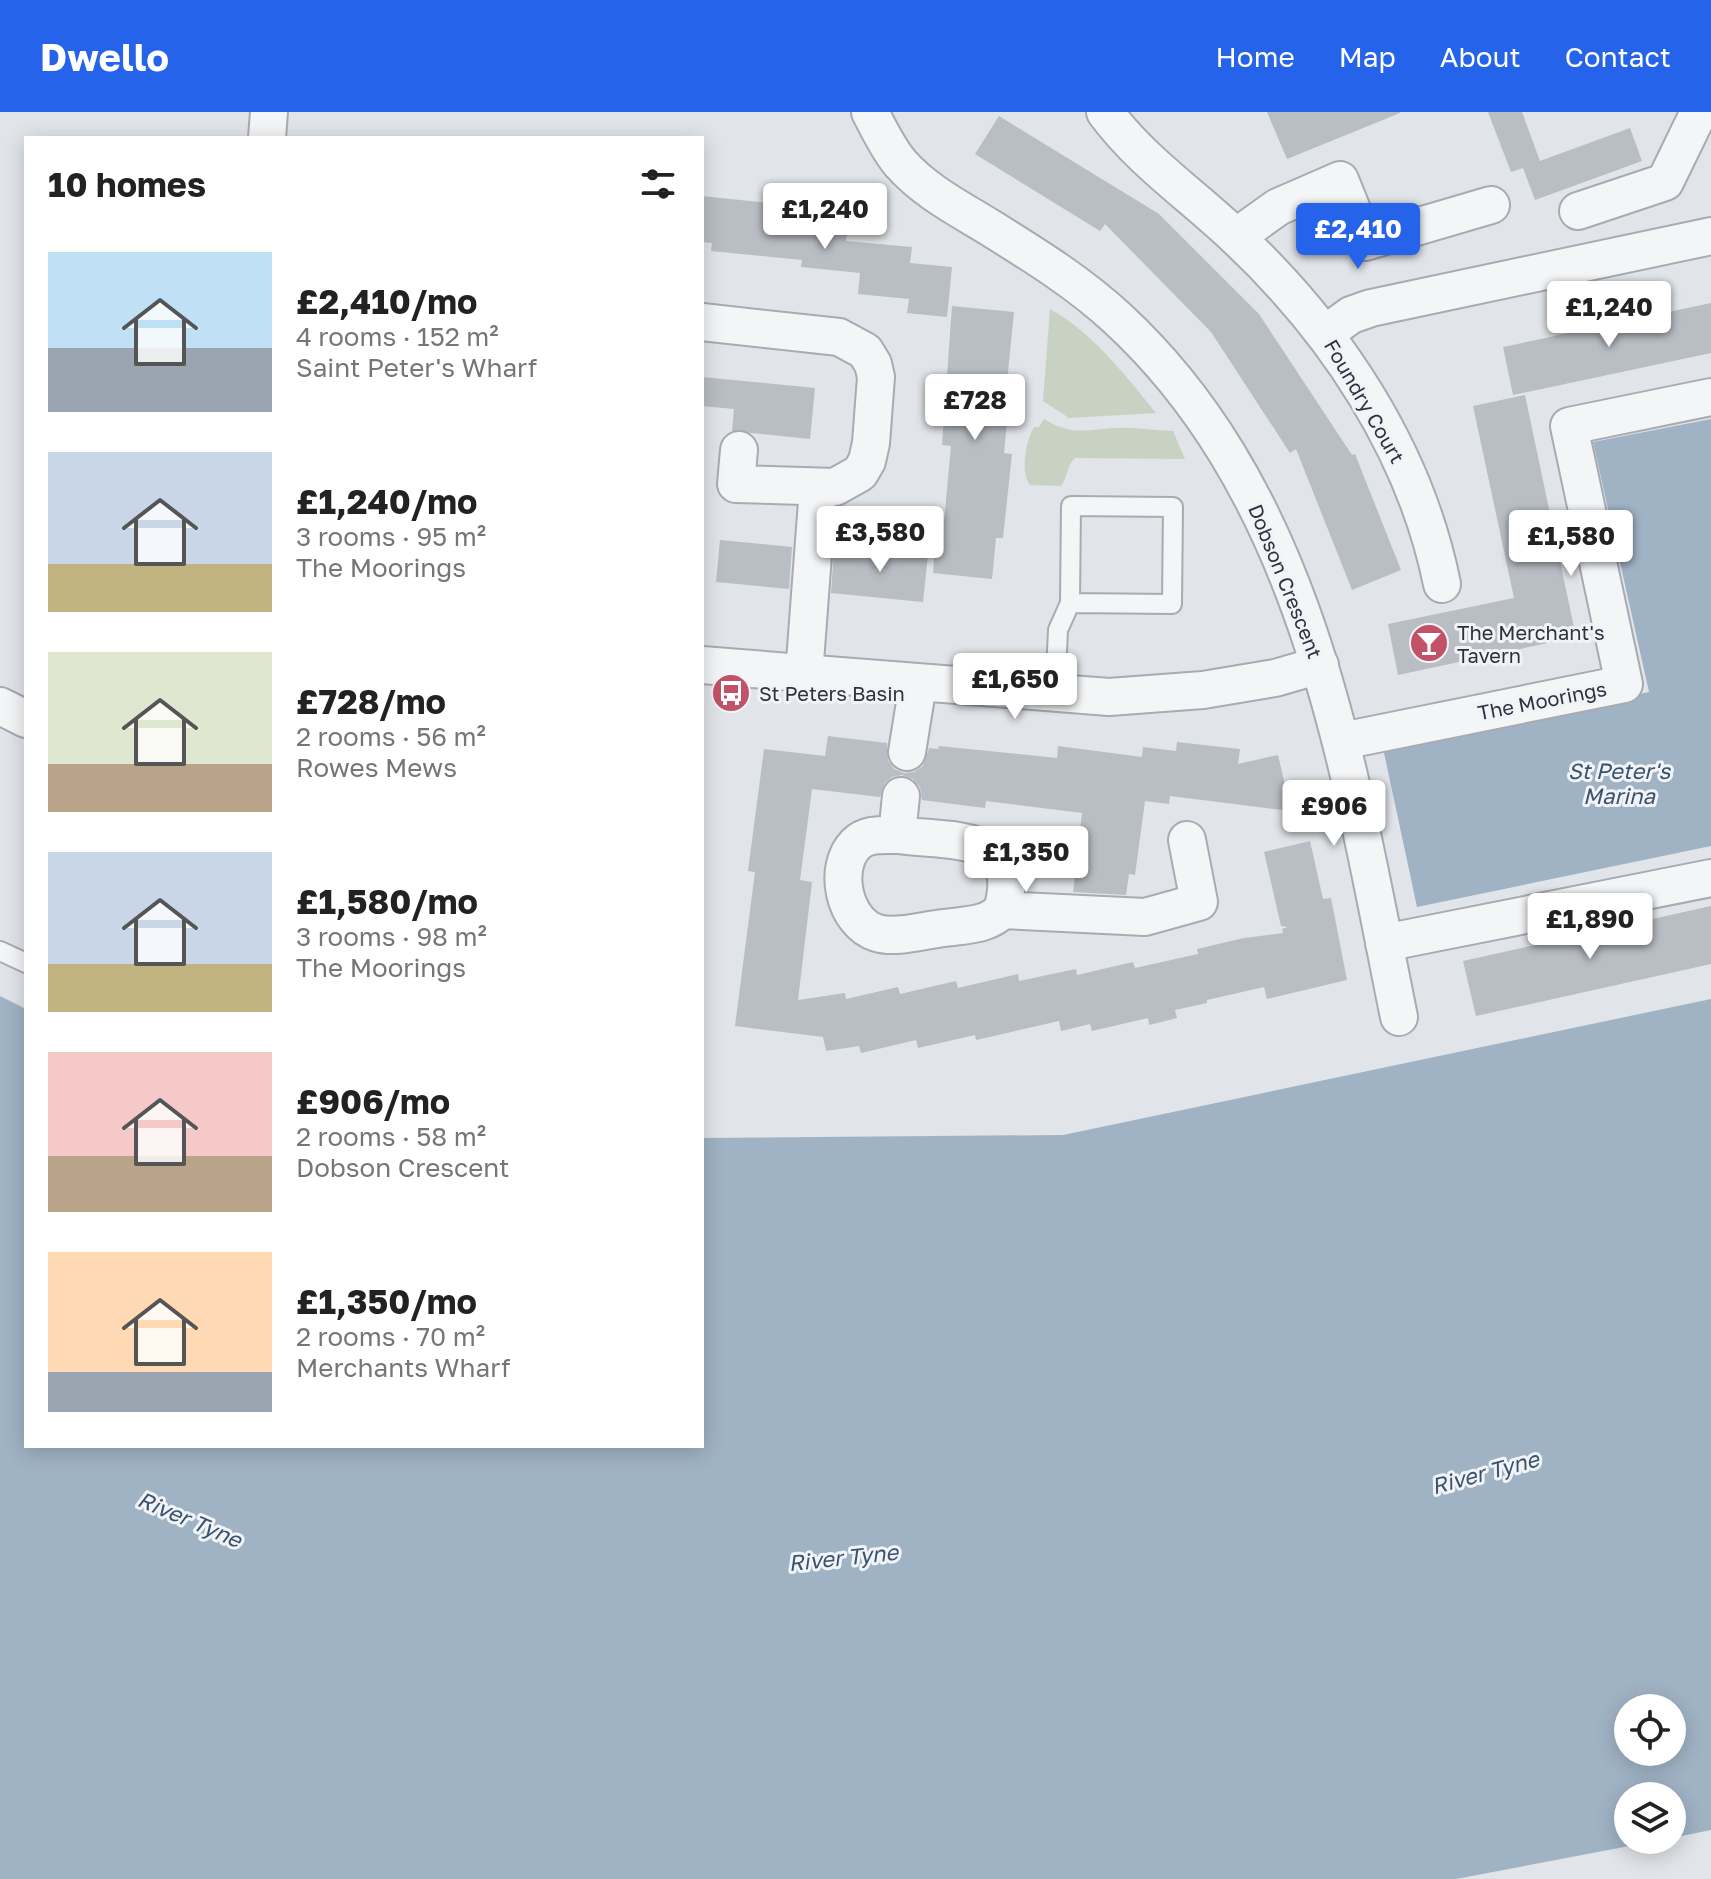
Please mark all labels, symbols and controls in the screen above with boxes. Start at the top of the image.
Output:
text: Dwello [40,34,169,79]
text: Home [1216,40,1295,73]
text: Map [1339,40,1396,73]
text: About [1440,40,1521,73]
text: Contact [1565,40,1671,73]
icon: filters [636,162,680,206]
text: 10 homes [48,164,206,204]
pin: £1,240 [760,183,890,251]
text: £1,240 [781,193,869,224]
pin: £2,410 [1293,203,1423,271]
text: £2,410 [1314,213,1402,244]
text: £2,410/mo [296,281,477,321]
pin: £1,240 [1544,281,1674,349]
icon: home [112,284,208,380]
text: £1,240 [1565,291,1653,322]
text: 4 rooms · 152 m² [296,321,499,352]
street label: Foundry Court [1320,335,1410,467]
text: Saint Peter's Wharf [296,352,537,383]
pin: £728 [928,374,1022,442]
text: £728 [943,384,1007,415]
text: £1,240/mo [296,481,477,521]
icon: home [112,484,208,580]
street label: Dobson Crescent [1244,500,1328,662]
pin: £3,580 [815,506,945,574]
pin: £1,580 [1506,510,1636,578]
text: £3,580 [835,516,925,547]
text: £1,580 [1527,520,1615,551]
text: 3 rooms · 95 m² [296,521,486,552]
text: The Moorings [296,552,466,583]
place label: The Merchant's Tavern [1457,620,1605,667]
bar icon: The Merchant's Tavern [1408,622,1450,664]
pin: £1,650 [950,653,1080,721]
text: £1,650 [971,663,1059,694]
bus stop icon: St Peters Basin [710,672,752,714]
street label: The Moorings [1475,676,1609,724]
text: £728/mo [296,681,446,721]
place label: St Peters Basin [759,681,905,705]
icon: home [112,684,208,780]
text: 2 rooms · 56 m² [296,721,486,752]
text: Rowes Mews [296,752,457,783]
water label: St Peter's Marina [1568,757,1672,809]
pin: £906 [1287,780,1381,848]
text: £906 [1300,790,1368,821]
pin: £1,350 [961,826,1091,894]
text: £1,350 [982,836,1070,867]
text: £1,580/mo [296,881,478,921]
icon: home [112,884,208,980]
pin: £1,890 [1525,893,1655,961]
text: £1,890 [1546,903,1634,934]
text: 3 rooms · 98 m² [296,921,487,952]
text: The Moorings [296,952,466,983]
text: £906/mo [296,1081,450,1121]
icon: home [112,1084,208,1180]
text: 2 rooms · 58 m² [296,1121,486,1152]
text: Dobson Crescent [296,1152,509,1183]
text: £1,350/mo [296,1281,477,1321]
icon: home [112,1284,208,1380]
text: 2 rooms · 70 m² [296,1321,485,1352]
text: Merchants Wharf [296,1352,510,1383]
water label: River Tyne [1428,1444,1544,1499]
water label: River Tyne [134,1485,248,1554]
water label: River Tyne [787,1538,901,1576]
map controls [1614,1694,1686,1854]
button: locate [1614,1694,1686,1766]
button: layers [1614,1782,1686,1854]

